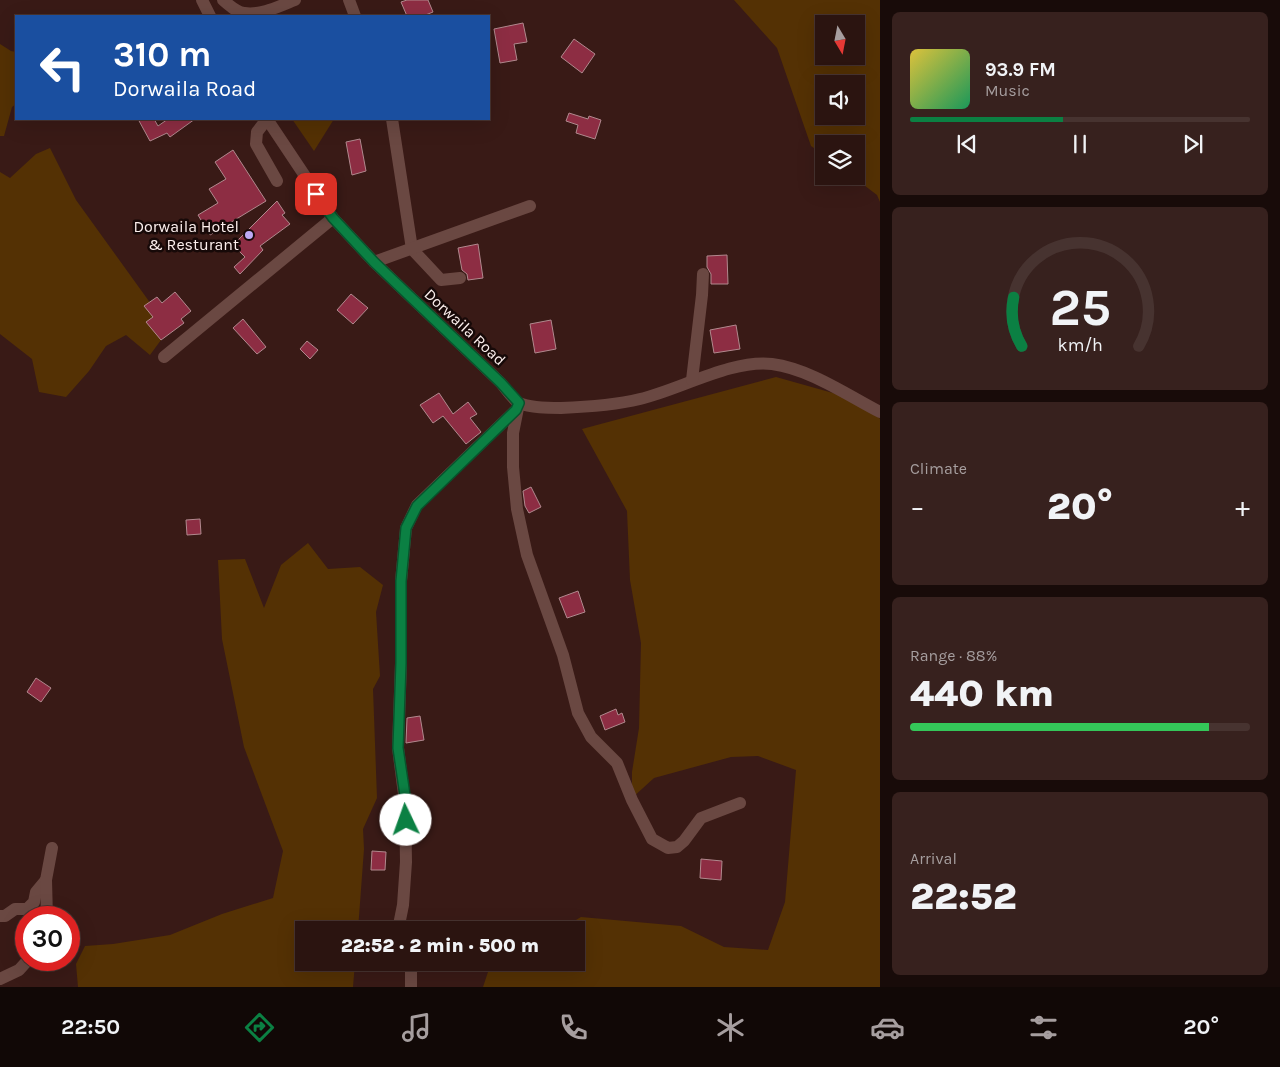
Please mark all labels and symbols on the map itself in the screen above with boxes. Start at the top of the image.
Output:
north arrow [815,15,865,65]
pin [295,173,337,215]
place label: Dorwaila Hotel & Resturant [134,217,239,254]
marker: Dorwaila Hotel & Resturant [243,229,255,241]
street label: Dorwaila Road [420,285,510,369]
position arrow [379,793,431,845]
speed limit sign: 30 [15,906,80,971]

